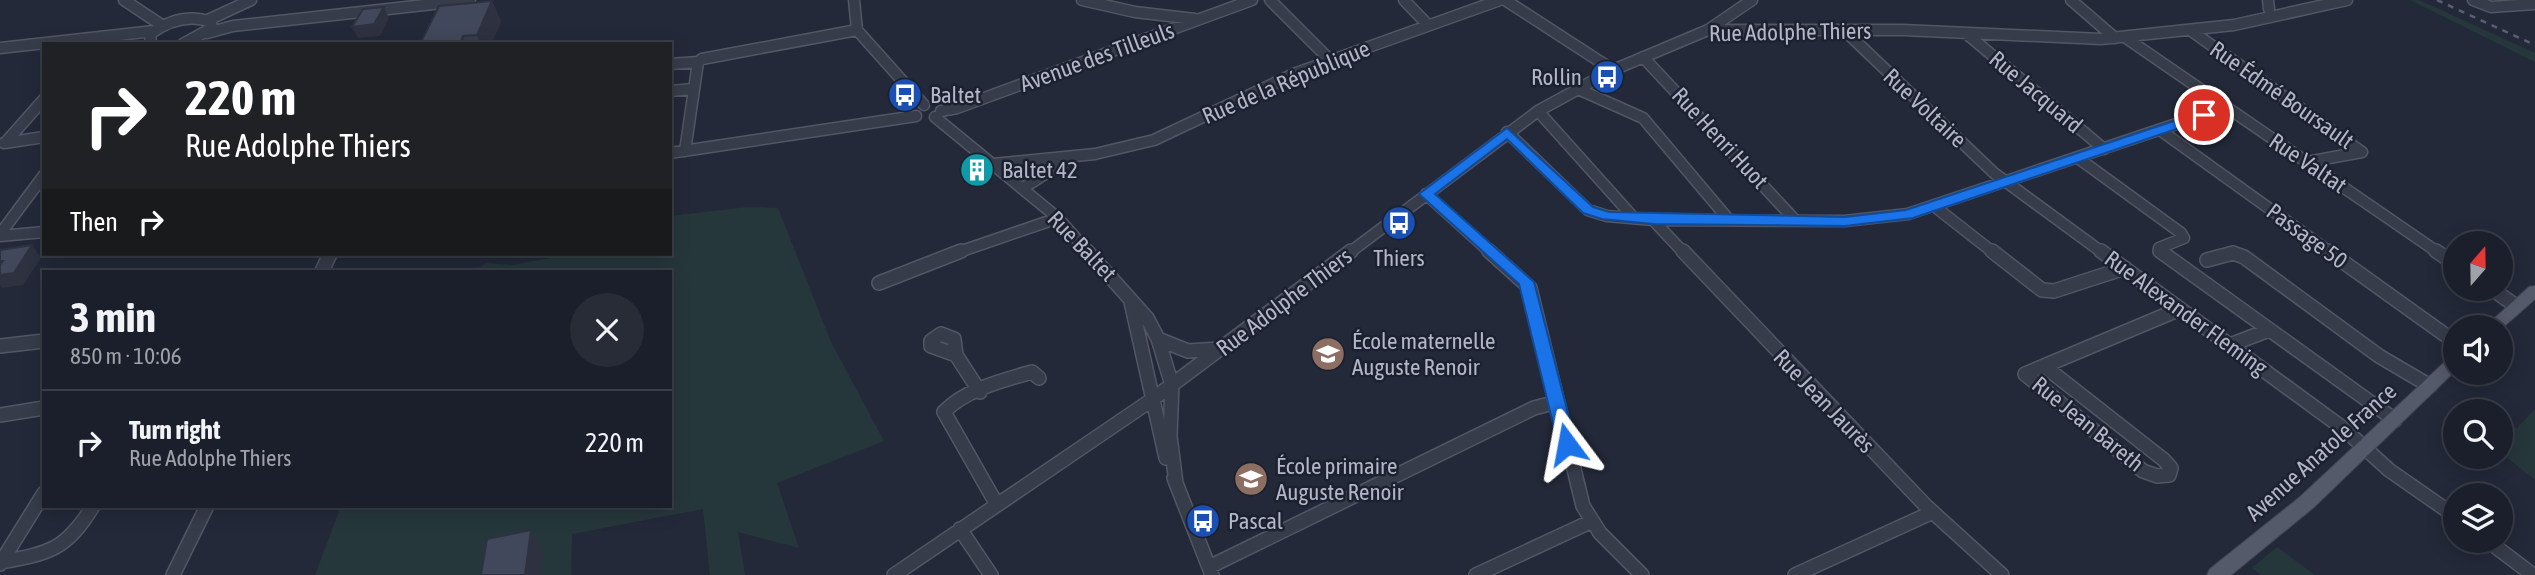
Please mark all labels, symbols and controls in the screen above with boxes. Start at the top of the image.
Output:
street label: Avenue des Tilleuls [1016,17,1178,97]
street label: Rue Adolphe Thiers [1709,18,1871,46]
street label: Rue de la République [1198,35,1374,129]
street label: Rue Édmé Boursault [2205,36,2359,154]
street label: Rue Jacquard [1984,46,2088,138]
bus stop icon: Rollin [1588,58,1626,96]
street label: Rue Voltaire [1878,63,1972,153]
place label: Rollin [1531,64,1582,90]
text: 220 m [185,69,296,125]
icon: right [70,70,161,161]
bus stop icon: Baltet [886,76,924,114]
place label: Baltet [930,82,981,108]
street label: Rue Henri Huot [1667,82,1773,194]
pin [2174,85,2234,145]
icon: arrive [2185,96,2223,134]
text: Rue Adolphe Thiers [185,127,411,164]
street label: Rue Valtat [2264,128,2352,198]
building icon: Baltet 42 [958,151,996,189]
place label: Baltet 42 [1002,157,1078,183]
street label: Passage 50 [2262,198,2352,274]
icon: right [132,203,170,241]
bus stop icon: Thiers [1380,204,1418,242]
street label: Rue Baltet [1042,206,1122,286]
text: Then [70,207,118,237]
north arrow [2443,231,2513,301]
map controls [2443,231,2513,553]
street label: Rue Adolphe Thiers [1211,243,1357,361]
place label: Thiers [1373,245,1425,271]
street label: Rue Alexander Fleming [2100,245,2272,381]
text: 3 min [70,293,156,341]
button: close [570,293,644,367]
button: sound [2443,315,2513,385]
place label: École maternelle Auguste Renoir [1352,328,1495,380]
school or university icon: École maternelle Auguste Renoir [1309,335,1347,373]
text: 850 m · 10:06 [70,343,182,369]
street label: Rue Jean Jaurès [1768,344,1880,458]
street label: Rue Jean Bareth [2027,371,2149,477]
street label: Avenue Anatole France [2241,378,2401,526]
button: search [2443,399,2513,469]
position arrow [1530,407,1604,481]
text: Turn right [129,415,220,445]
icon: right [70,424,108,462]
text: 220 m [585,428,644,458]
text: Rue Adolphe Thiers [129,445,291,471]
place label: École primaire Auguste Renoir [1276,453,1405,505]
school or university icon: École primaire Auguste Renoir [1232,460,1270,498]
button: layers [2443,483,2513,553]
bus stop icon: Pascal [1184,502,1222,540]
place label: Pascal [1228,508,1283,534]

